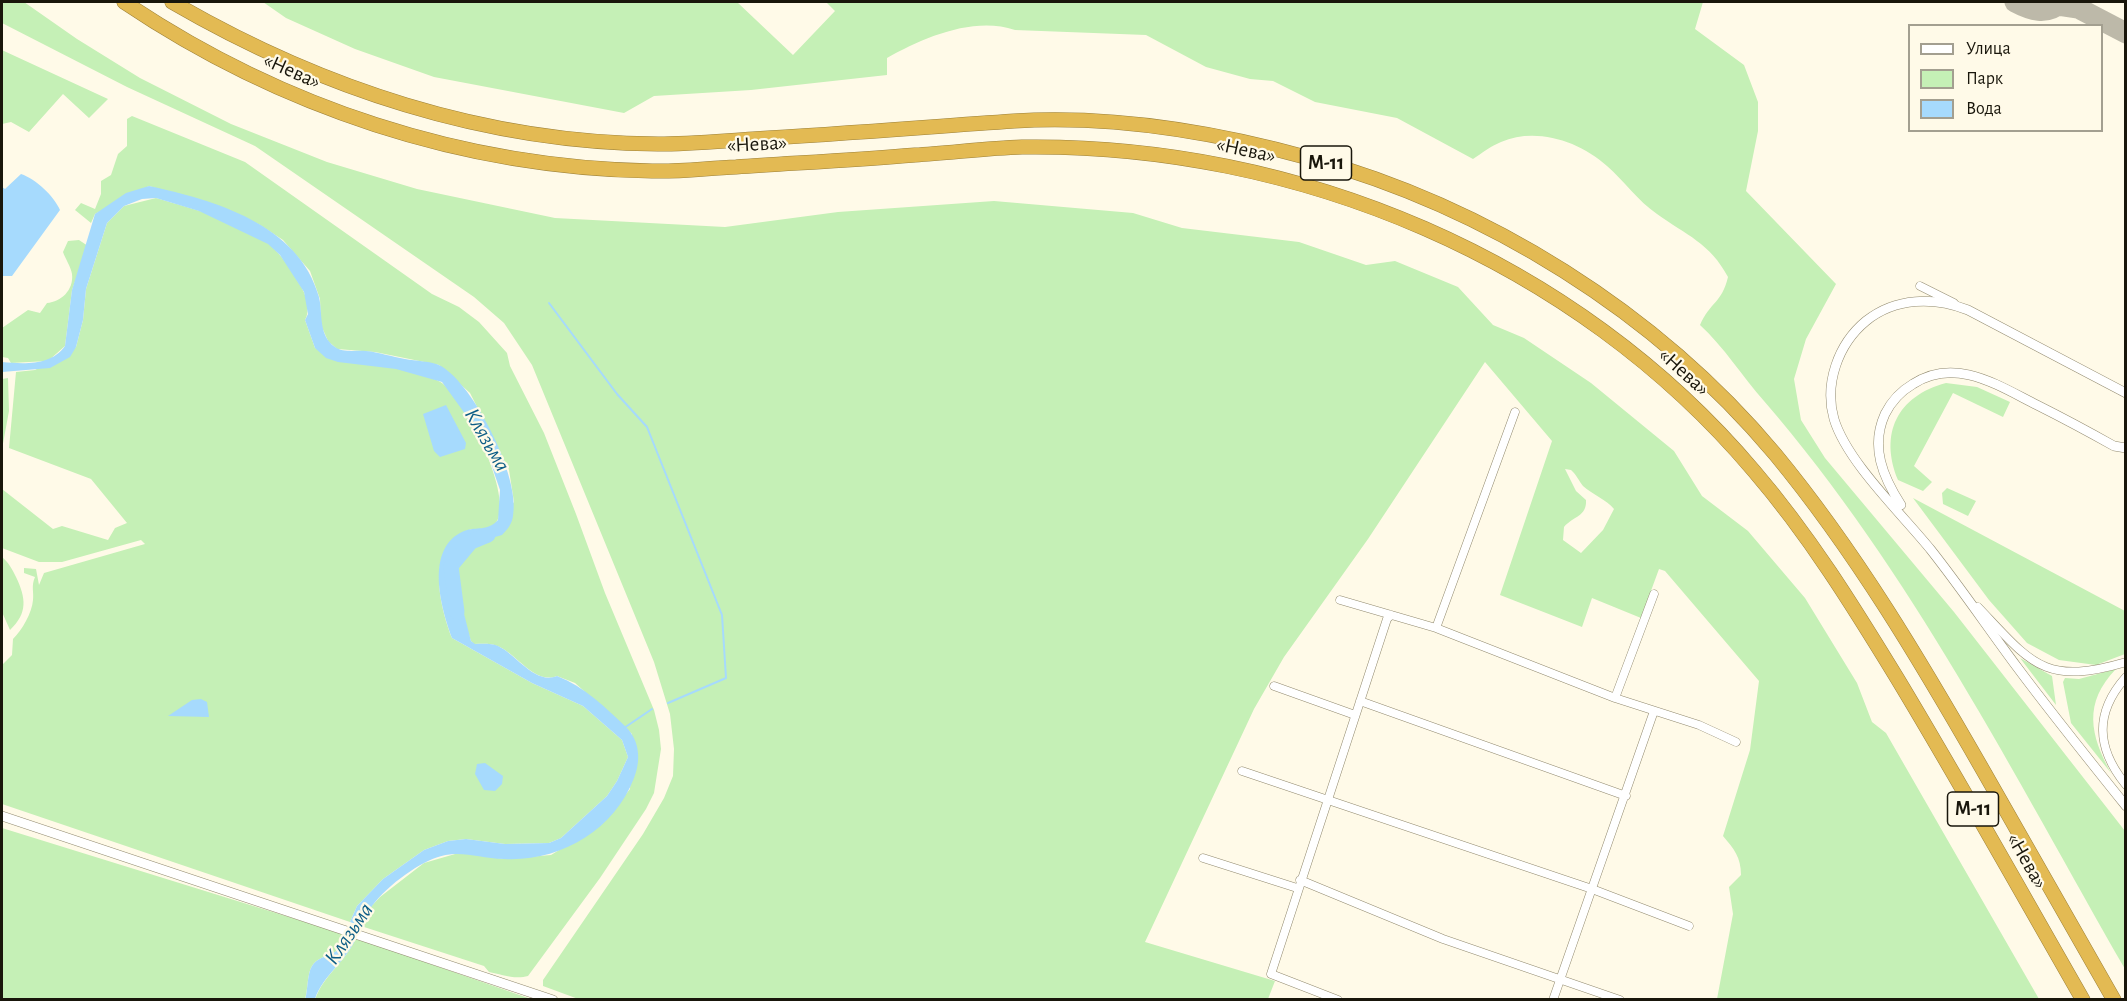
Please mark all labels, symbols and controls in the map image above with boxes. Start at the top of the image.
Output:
legend [1908,24,2103,132]
text: Улица [1966,40,2011,58]
street label: «Нева» [259,47,325,95]
text: Парк [1966,70,2003,88]
text: Вода [1966,100,2002,118]
street label: «Нева» [726,130,788,158]
street label: «Нева» [1214,131,1278,169]
road number: М-11 [1300,146,1352,180]
street label: «Нева» [1653,343,1715,401]
water label: Клязьма [458,404,516,476]
road number: М-11 [1948,792,1998,826]
street label: «Нева» [2001,829,2053,893]
water label: Клязьма [319,898,379,970]

